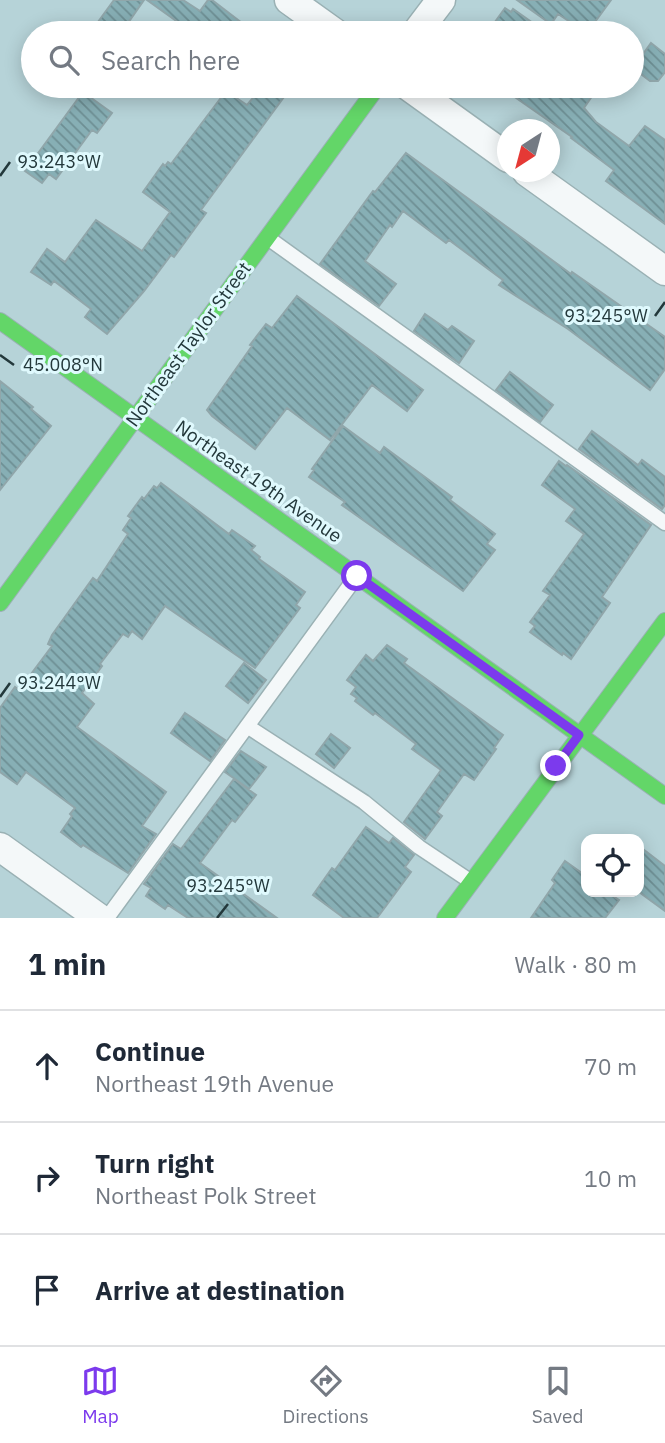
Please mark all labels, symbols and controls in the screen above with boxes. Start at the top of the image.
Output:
search box [21,21,644,98]
icon: search [45,41,83,79]
text: Search here [101,43,240,77]
north arrow [497,119,560,182]
text: 93.243°W [17,150,101,173]
street label: Northeast Taylor Street [120,257,256,431]
text: 93.245°W [564,304,648,327]
text: 45.008°N [23,353,103,376]
street label: Northeast 19th Avenue [171,414,347,548]
route start [341,560,372,591]
text: 93.244°W [17,671,101,694]
route end [540,750,571,781]
map controls [581,834,644,897]
button: locate [581,834,644,897]
text: 93.245°W [186,874,270,897]
text: 1 min [28,944,106,983]
text: Walk · 80 m [515,949,637,979]
text: Continue [95,1034,205,1068]
icon: ahead [28,1047,66,1085]
text: 70 m [584,1051,637,1081]
text: Northeast 19th Avenue [95,1068,334,1098]
text: Turn right [95,1146,214,1180]
icon: right [28,1159,66,1197]
text: 10 m [584,1163,637,1193]
text: Northeast Polk Street [95,1180,317,1210]
icon: arrive [28,1271,66,1309]
text: Arrive at destination [95,1273,345,1307]
tab: Map [81,1362,119,1428]
tab: Directions [282,1362,369,1428]
tab: Saved [532,1362,584,1428]

